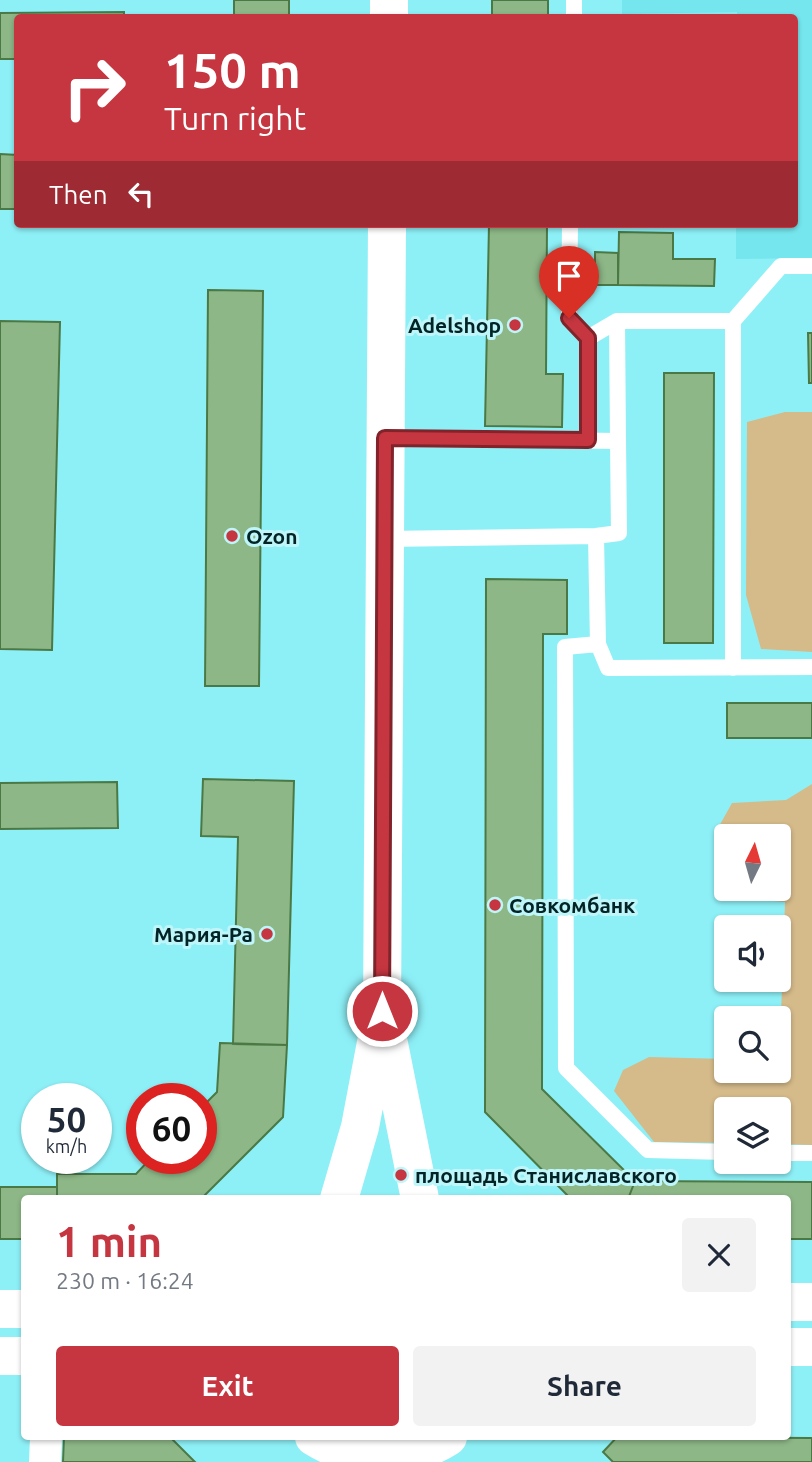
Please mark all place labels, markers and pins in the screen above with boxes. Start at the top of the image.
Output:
pin [539,246,599,318]
place label: Adelshop [408,313,501,337]
marker: Adelshop [507,317,523,333]
place label: Ozon [246,524,297,548]
marker: Ozon [224,528,240,544]
place label: Совкомбанк [509,893,635,917]
marker: Совкомбанк [487,897,503,913]
place label: Мария-Ра [154,922,253,946]
marker: Мария-Ра [259,926,275,942]
place label: площадь Станиславского [415,1163,677,1187]
marker: площадь Станиславского [393,1167,409,1183]

